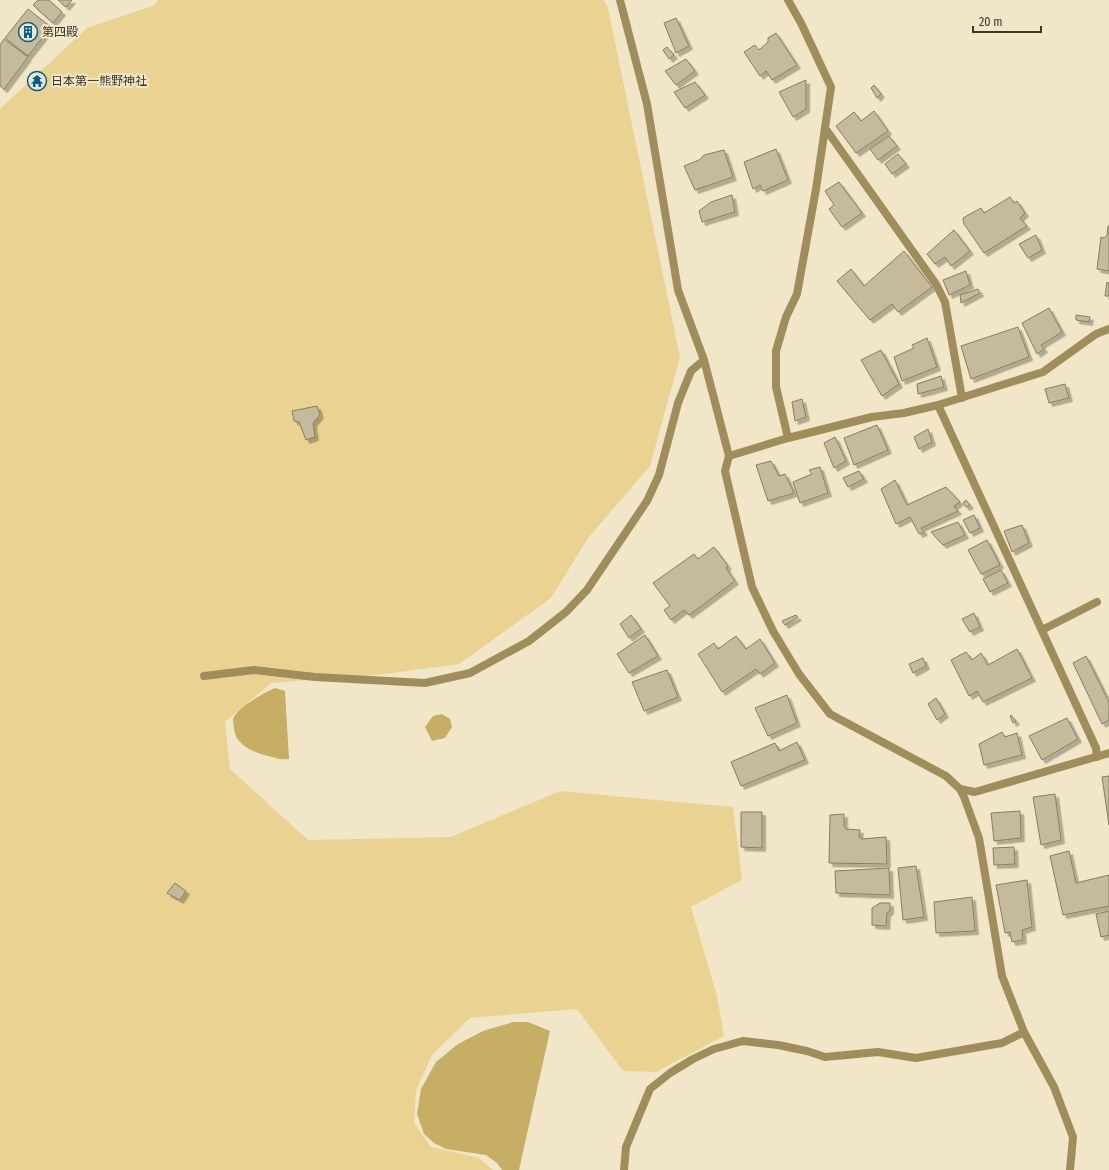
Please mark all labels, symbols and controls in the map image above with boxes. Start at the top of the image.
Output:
scale bar [973,8,1041,34]
text: 20 m [979,15,1003,29]
building icon: 第四殿 [17,21,39,43]
place label: 第四殿 [42,25,78,39]
temple icon: 日本第一熊野神社 [26,70,48,92]
place label: 日本第一熊野神社 [51,74,147,88]

